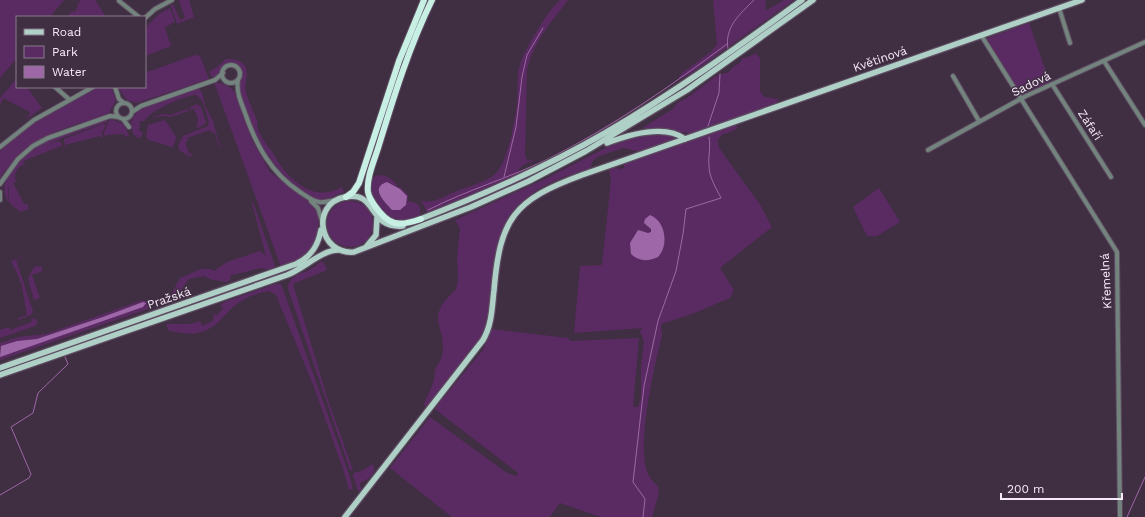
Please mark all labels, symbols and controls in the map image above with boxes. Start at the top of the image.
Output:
legend [16,16,146,88]
text: Road [52,25,81,39]
street label: Květinová [851,43,909,75]
text: Park [52,45,78,59]
text: Water [52,65,87,79]
street label: Sadová [1009,68,1053,99]
street label: Záfaří [1075,107,1105,143]
street label: Křemelná [1098,253,1114,309]
street label: Pražská [145,284,193,312]
scale bar [1001,475,1122,501]
text: 200 m [1007,482,1044,496]

